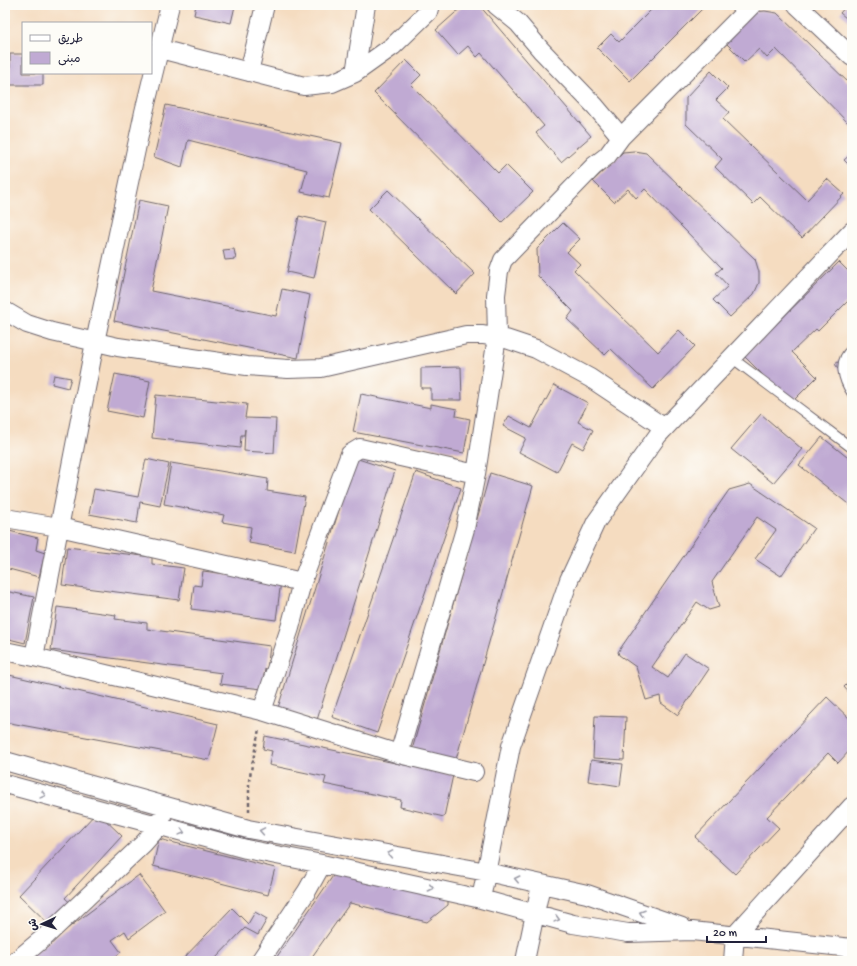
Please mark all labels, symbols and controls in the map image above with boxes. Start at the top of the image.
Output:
legend [22,22,152,74]
text: طريق [58,33,83,47]
text: مبنى [58,53,81,67]
one-way arrow [39,790,46,798]
one-way arrow [178,827,185,836]
one-way arrow [259,827,265,836]
one-way arrow [386,850,393,859]
one-way arrow [514,875,521,884]
one-way arrow [427,883,434,892]
north arrow [22,904,62,944]
one-way arrow [639,910,646,918]
one-way arrow [554,915,561,923]
text: ش [28,918,40,931]
scale bar [707,918,766,944]
text: 20 m [713,927,738,941]

